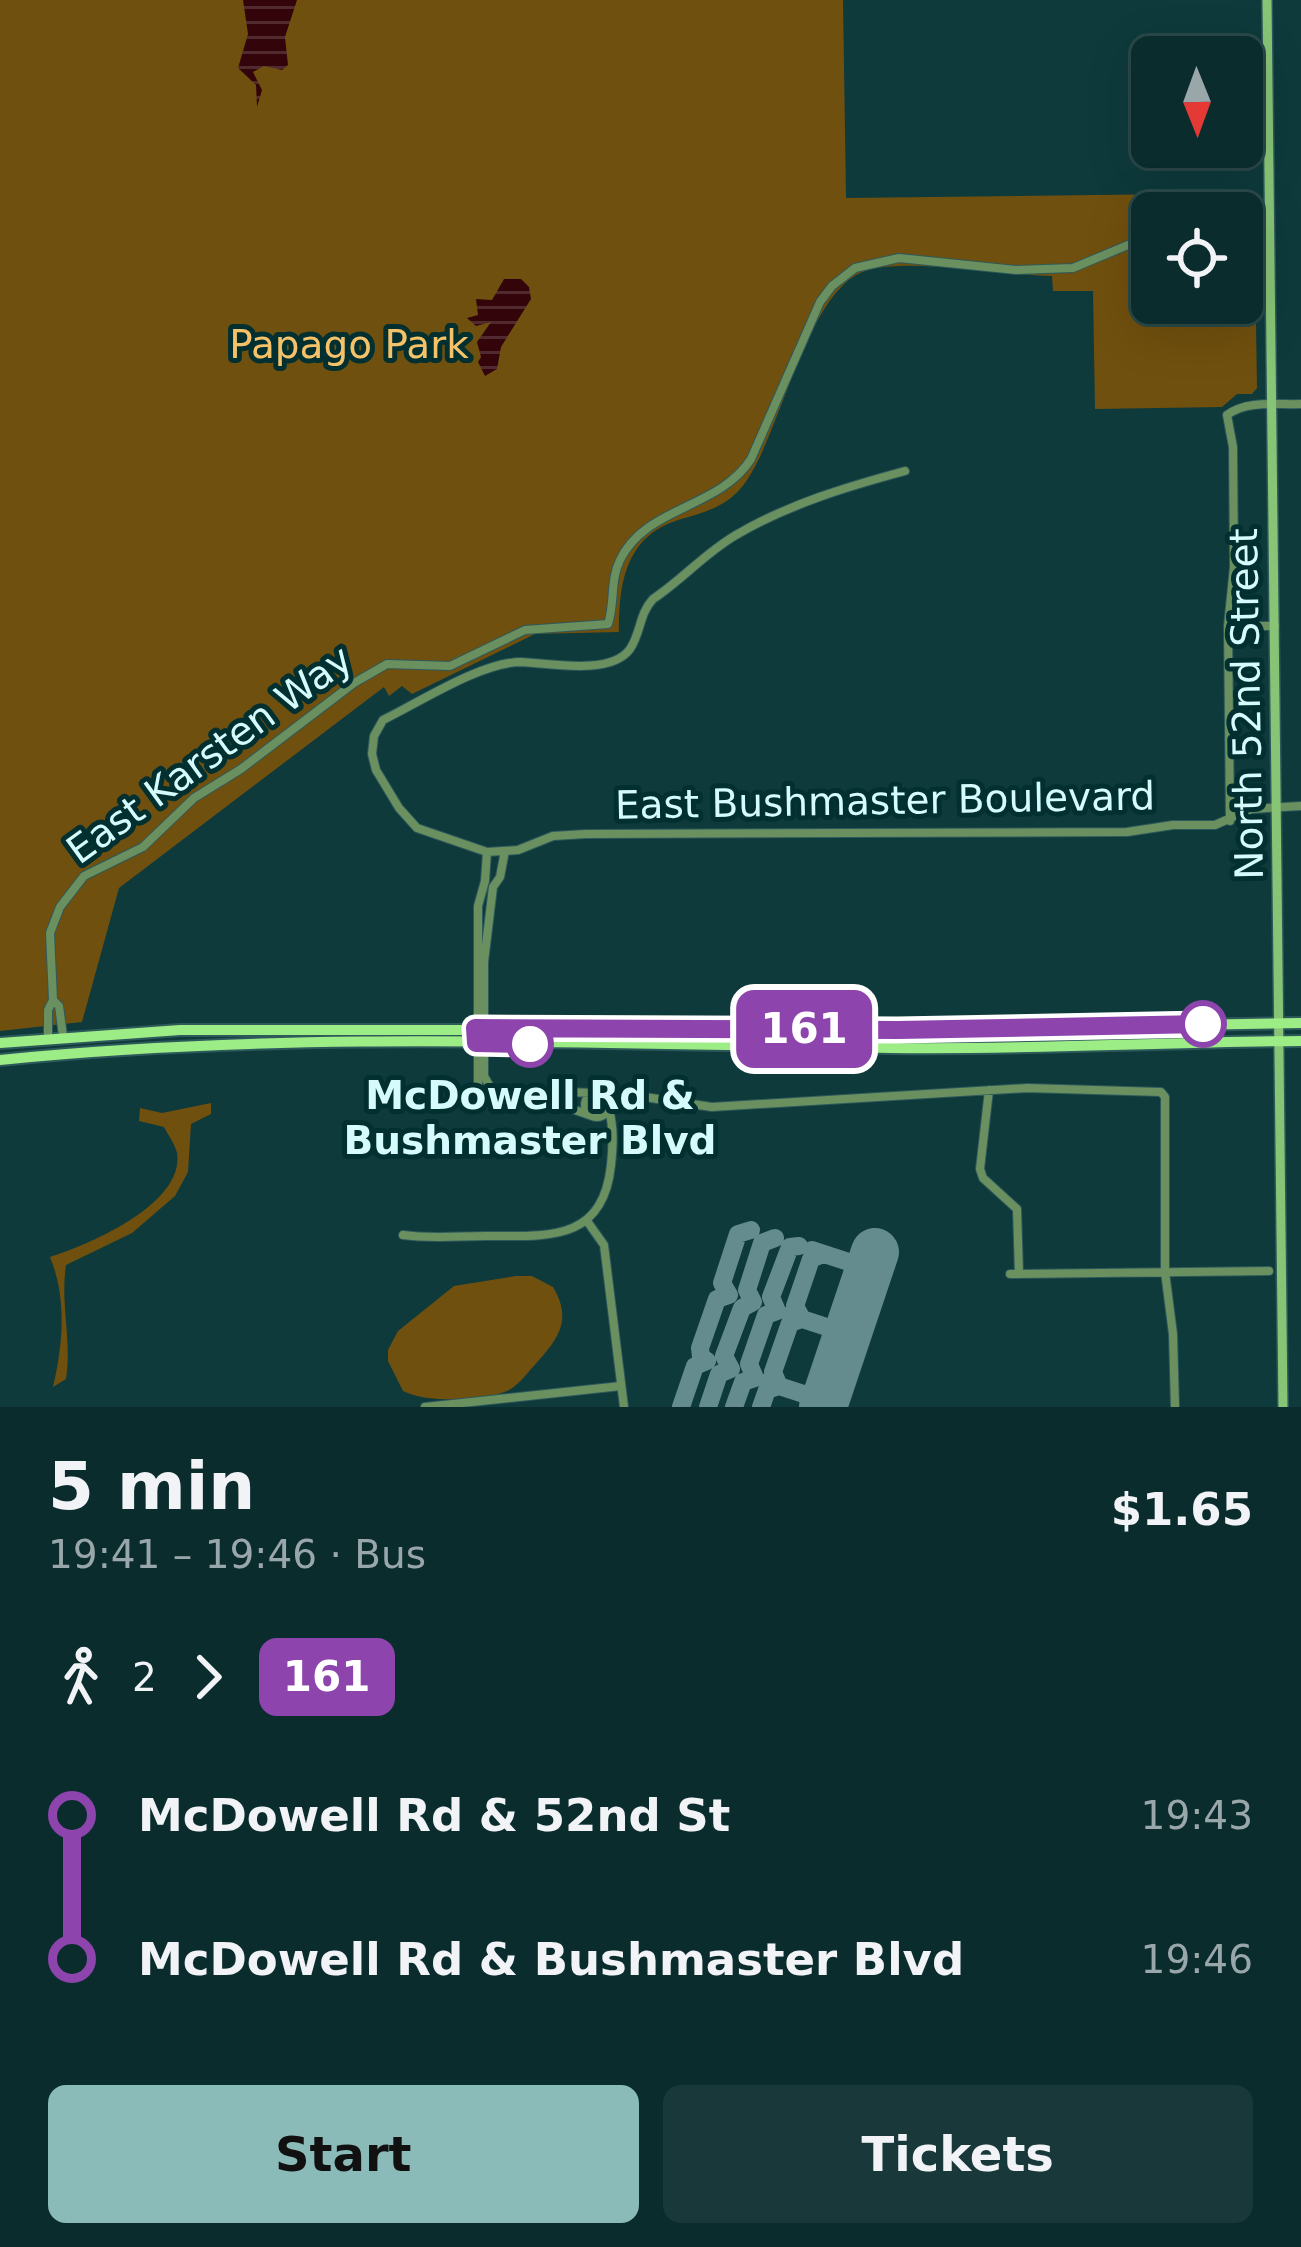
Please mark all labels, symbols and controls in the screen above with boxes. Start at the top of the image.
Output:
north arrow [1131,36,1263,168]
map controls [1131,36,1263,324]
button: locate [1131,192,1263,324]
park label: Papago Park [229,322,469,367]
street label: North 52nd Street [1221,528,1272,880]
street label: East Karsten Way [58,636,361,873]
street label: East Bushmaster Boulevard [615,773,1155,828]
line badge: 161 [735,990,873,1068]
unlabelled marker [1181,1002,1225,1046]
text: 161 [760,1004,848,1053]
marker: McDowell Rd & Bushmaster Blvd [508,1022,552,1066]
place label: McDowell Rd & Bushmaster Blvd [344,1073,716,1163]
text: 5 min [48,1448,255,1525]
text: $1.65 [1111,1483,1253,1536]
text: 19:41 – 19:46 · Bus [48,1532,426,1577]
icon: walk [48,1644,114,1710]
icon: forward [175,1644,241,1710]
text: 161 [283,1652,371,1701]
text: 2 [132,1655,157,1700]
text: McDowell Rd & 52nd St [138,1789,730,1842]
text: 19:43 [1141,1793,1253,1838]
text: McDowell Rd & Bushmaster Blvd [138,1933,964,1986]
text: 19:46 [1141,1937,1253,1982]
button: Start [48,2085,639,2223]
button: Tickets [663,2085,1253,2223]

